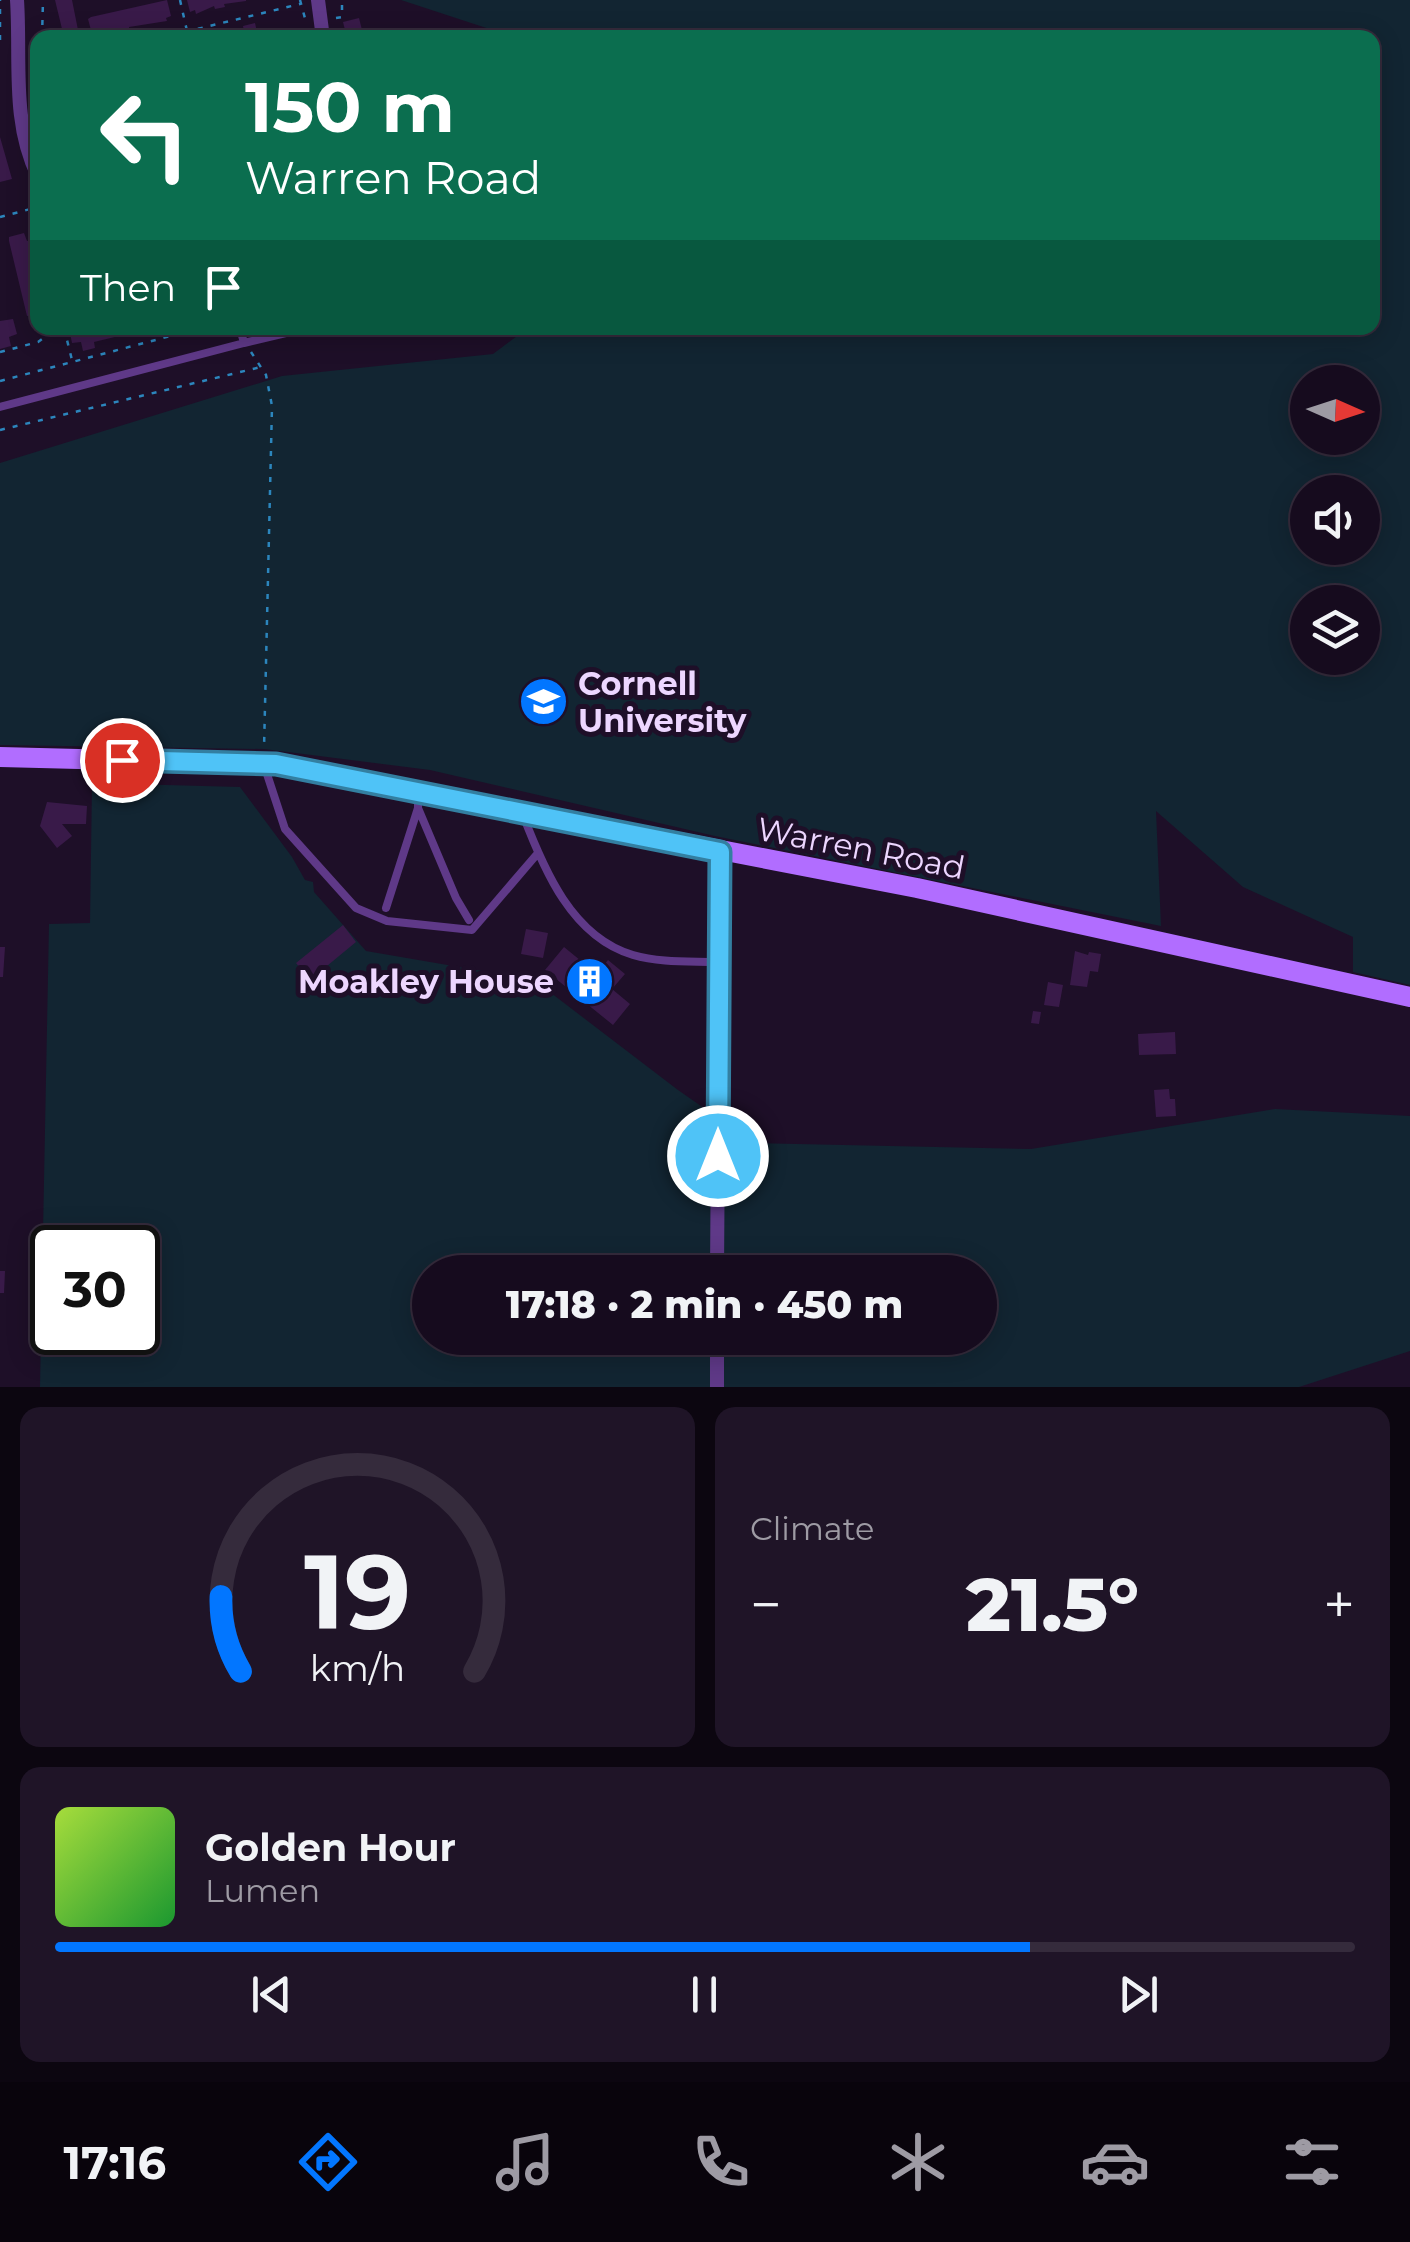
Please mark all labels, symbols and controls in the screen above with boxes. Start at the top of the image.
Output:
text: 150 m [245,64,455,150]
icon: left [80,70,210,200]
text: Warren Road [245,150,541,205]
icon: arrive [196,260,251,315]
text: Then [80,264,176,311]
north arrow [1290,365,1380,455]
map controls [1290,365,1380,675]
button: sound [1290,475,1380,565]
button: layers [1290,585,1380,675]
place label: Cornell University [578,664,747,740]
school or university icon: Cornell University [517,675,569,727]
pin [80,718,165,803]
icon: arrive [95,733,150,788]
street label: Warren Road [754,809,968,887]
building icon: Moakley House [563,955,615,1007]
place label: Moakley House [298,962,554,1001]
position arrow [666,1104,770,1208]
speed limit sign: 30 [30,1225,160,1355]
text: 17:18 · 2 min · 450 m [506,1281,903,1328]
text: Climate [750,1509,874,1548]
text: 19 [304,1528,411,1655]
text: 21.5° [966,1558,1139,1650]
text: − [750,1571,782,1638]
text: + [1323,1571,1355,1638]
text: km/h [310,1646,405,1690]
text: Golden Hour [205,1824,456,1871]
text: Lumen [205,1871,320,1910]
icon: previous [244,1967,299,2022]
icon: pause [677,1967,732,2022]
icon: next [1111,1967,1166,2022]
icon: directions [293,2127,363,2197]
icon: music [490,2127,560,2197]
icon: phone [686,2127,756,2197]
icon: climate [883,2127,953,2197]
icon: car [1080,2127,1150,2197]
icon: filters [1277,2127,1347,2197]
text: 17:16 [63,2135,166,2190]

